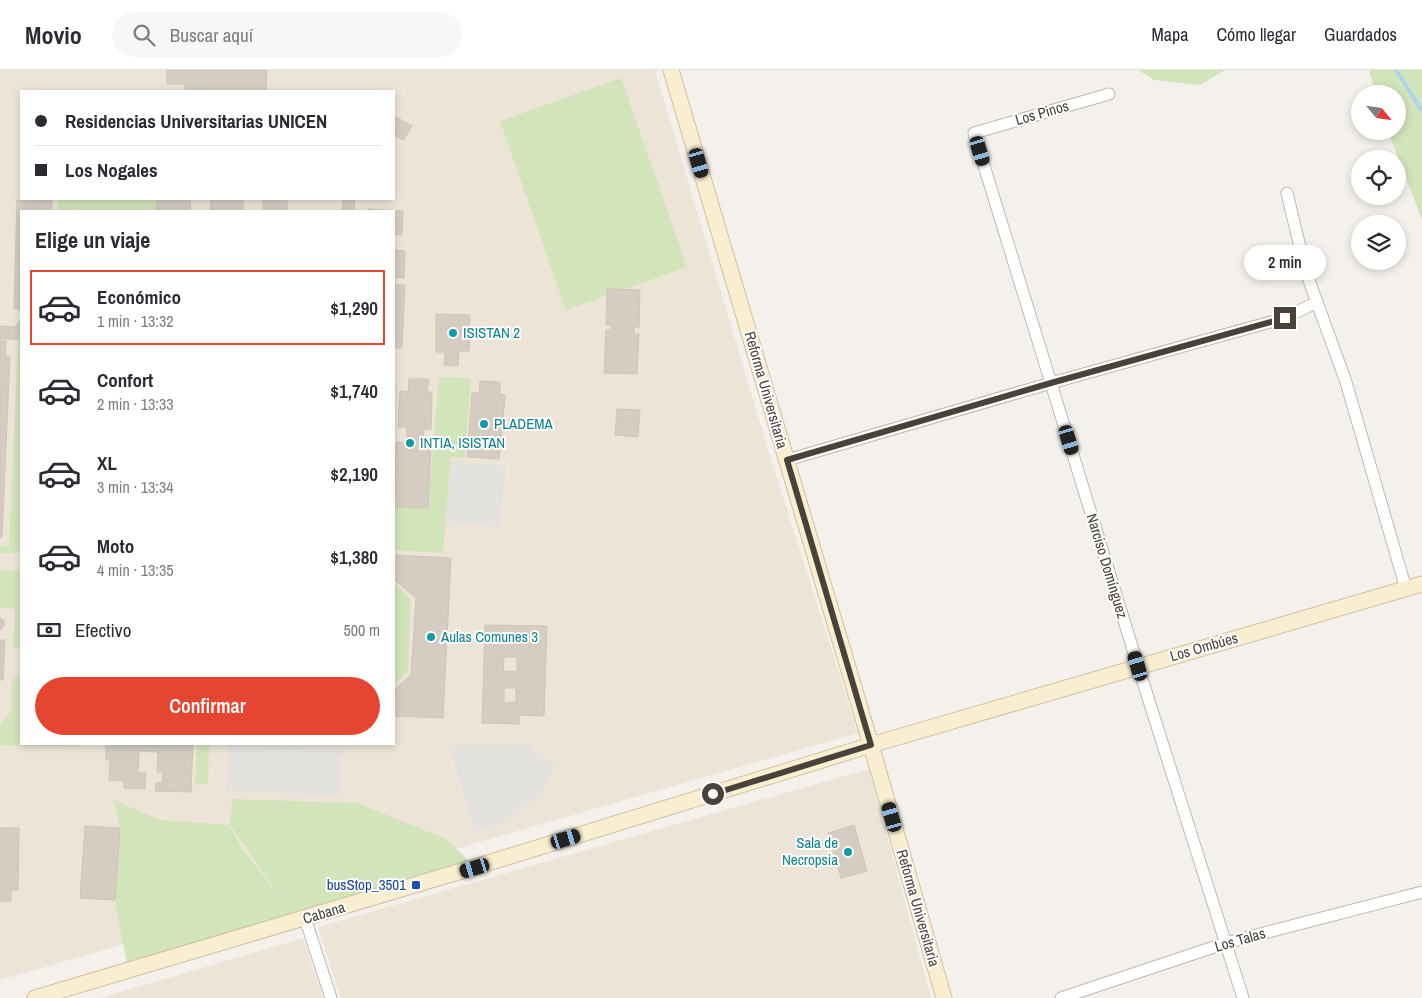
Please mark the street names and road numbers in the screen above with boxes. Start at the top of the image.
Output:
street label: Los Pinos [1013,95,1071,130]
street label: Reforma Universitaria [740,329,793,451]
street label: Narciso Domínguez [1082,511,1133,621]
street label: Los Ombúes [1167,627,1240,666]
street label: Reforma Universitaria [892,847,945,969]
street label: Cabana [300,896,348,929]
street label: Los Talas [1212,922,1268,957]

